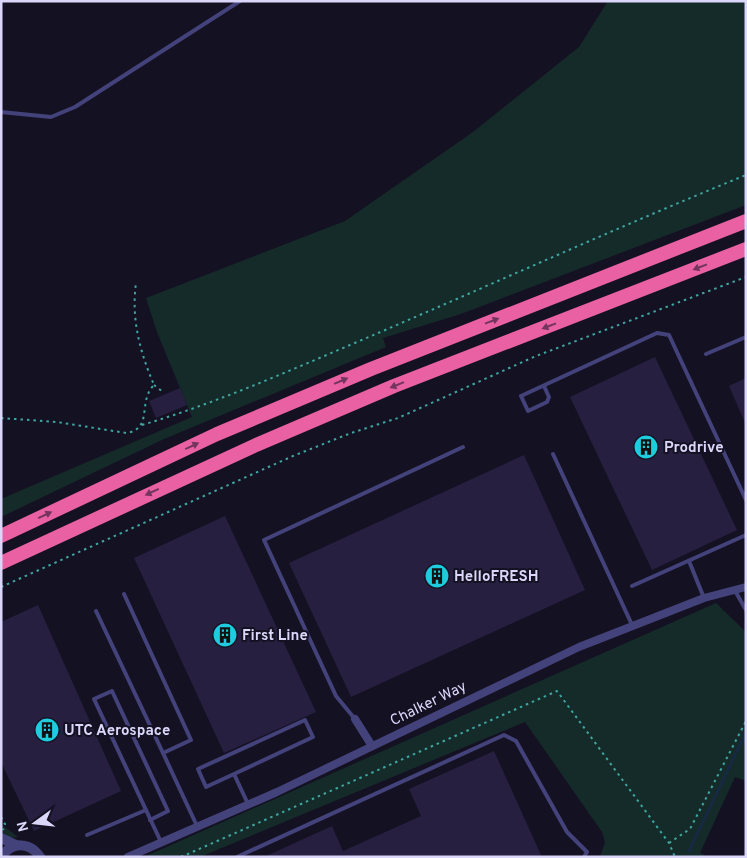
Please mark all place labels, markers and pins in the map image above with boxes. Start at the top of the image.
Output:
building icon: Prodrive [633,434,659,460]
place label: Prodrive [664,439,724,458]
building icon: HelloFRESH [424,563,450,589]
place label: HelloFRESH [454,568,539,587]
building icon: First Line [212,622,238,648]
place label: First Line [242,627,308,646]
building icon: UTC Aerospace [34,717,60,743]
place label: UTC Aerospace [64,722,170,741]

